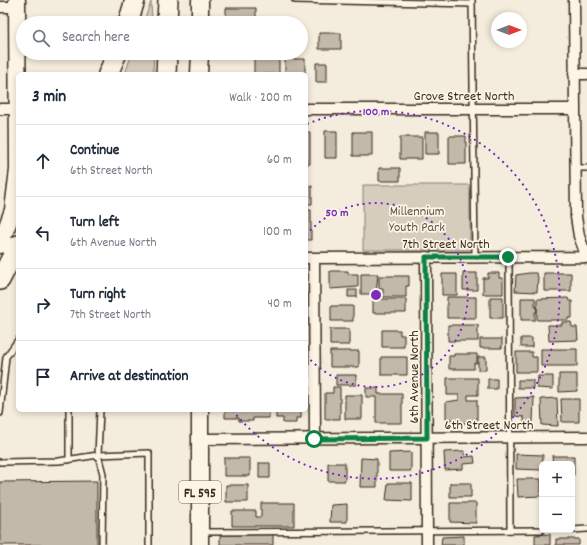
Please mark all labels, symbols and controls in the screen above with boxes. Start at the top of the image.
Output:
north arrow [491,12,527,48]
search box [16,16,308,60]
icon: search [30,27,52,49]
text: Search here [62,27,130,49]
text: 3 min [32,86,66,110]
street label: Grove Street North [414,87,514,107]
text: Walk · 200 m [229,89,292,108]
text: 100 m [363,104,389,121]
text: Continue [70,140,119,162]
icon: ahead [32,150,54,172]
text: 60 m [267,151,292,170]
text: 6th Street North [70,162,152,181]
park label: Millennium Youth Park [389,202,445,238]
text: 50 m [325,205,349,222]
text: Turn left [70,212,119,234]
icon: left [32,222,54,244]
text: 100 m [263,223,292,242]
text: 6th Avenue North [70,234,156,253]
street label: 7th Street North [402,235,490,255]
route end [499,248,517,266]
text: Turn right [70,284,126,306]
centre of rings [369,288,383,302]
icon: right [32,294,54,316]
text: 40 m [268,295,292,314]
text: 7th Street North [70,306,151,325]
street label: 6th Avenue North [405,330,425,424]
icon: arrive [32,366,54,388]
text: Arrive at destination [70,366,188,388]
street label: 6th Street North [445,416,533,436]
route start [305,430,323,448]
map controls [539,461,575,533]
button: + [539,461,575,497]
road number: FL 595 [179,481,221,503]
button: − [539,497,575,533]

